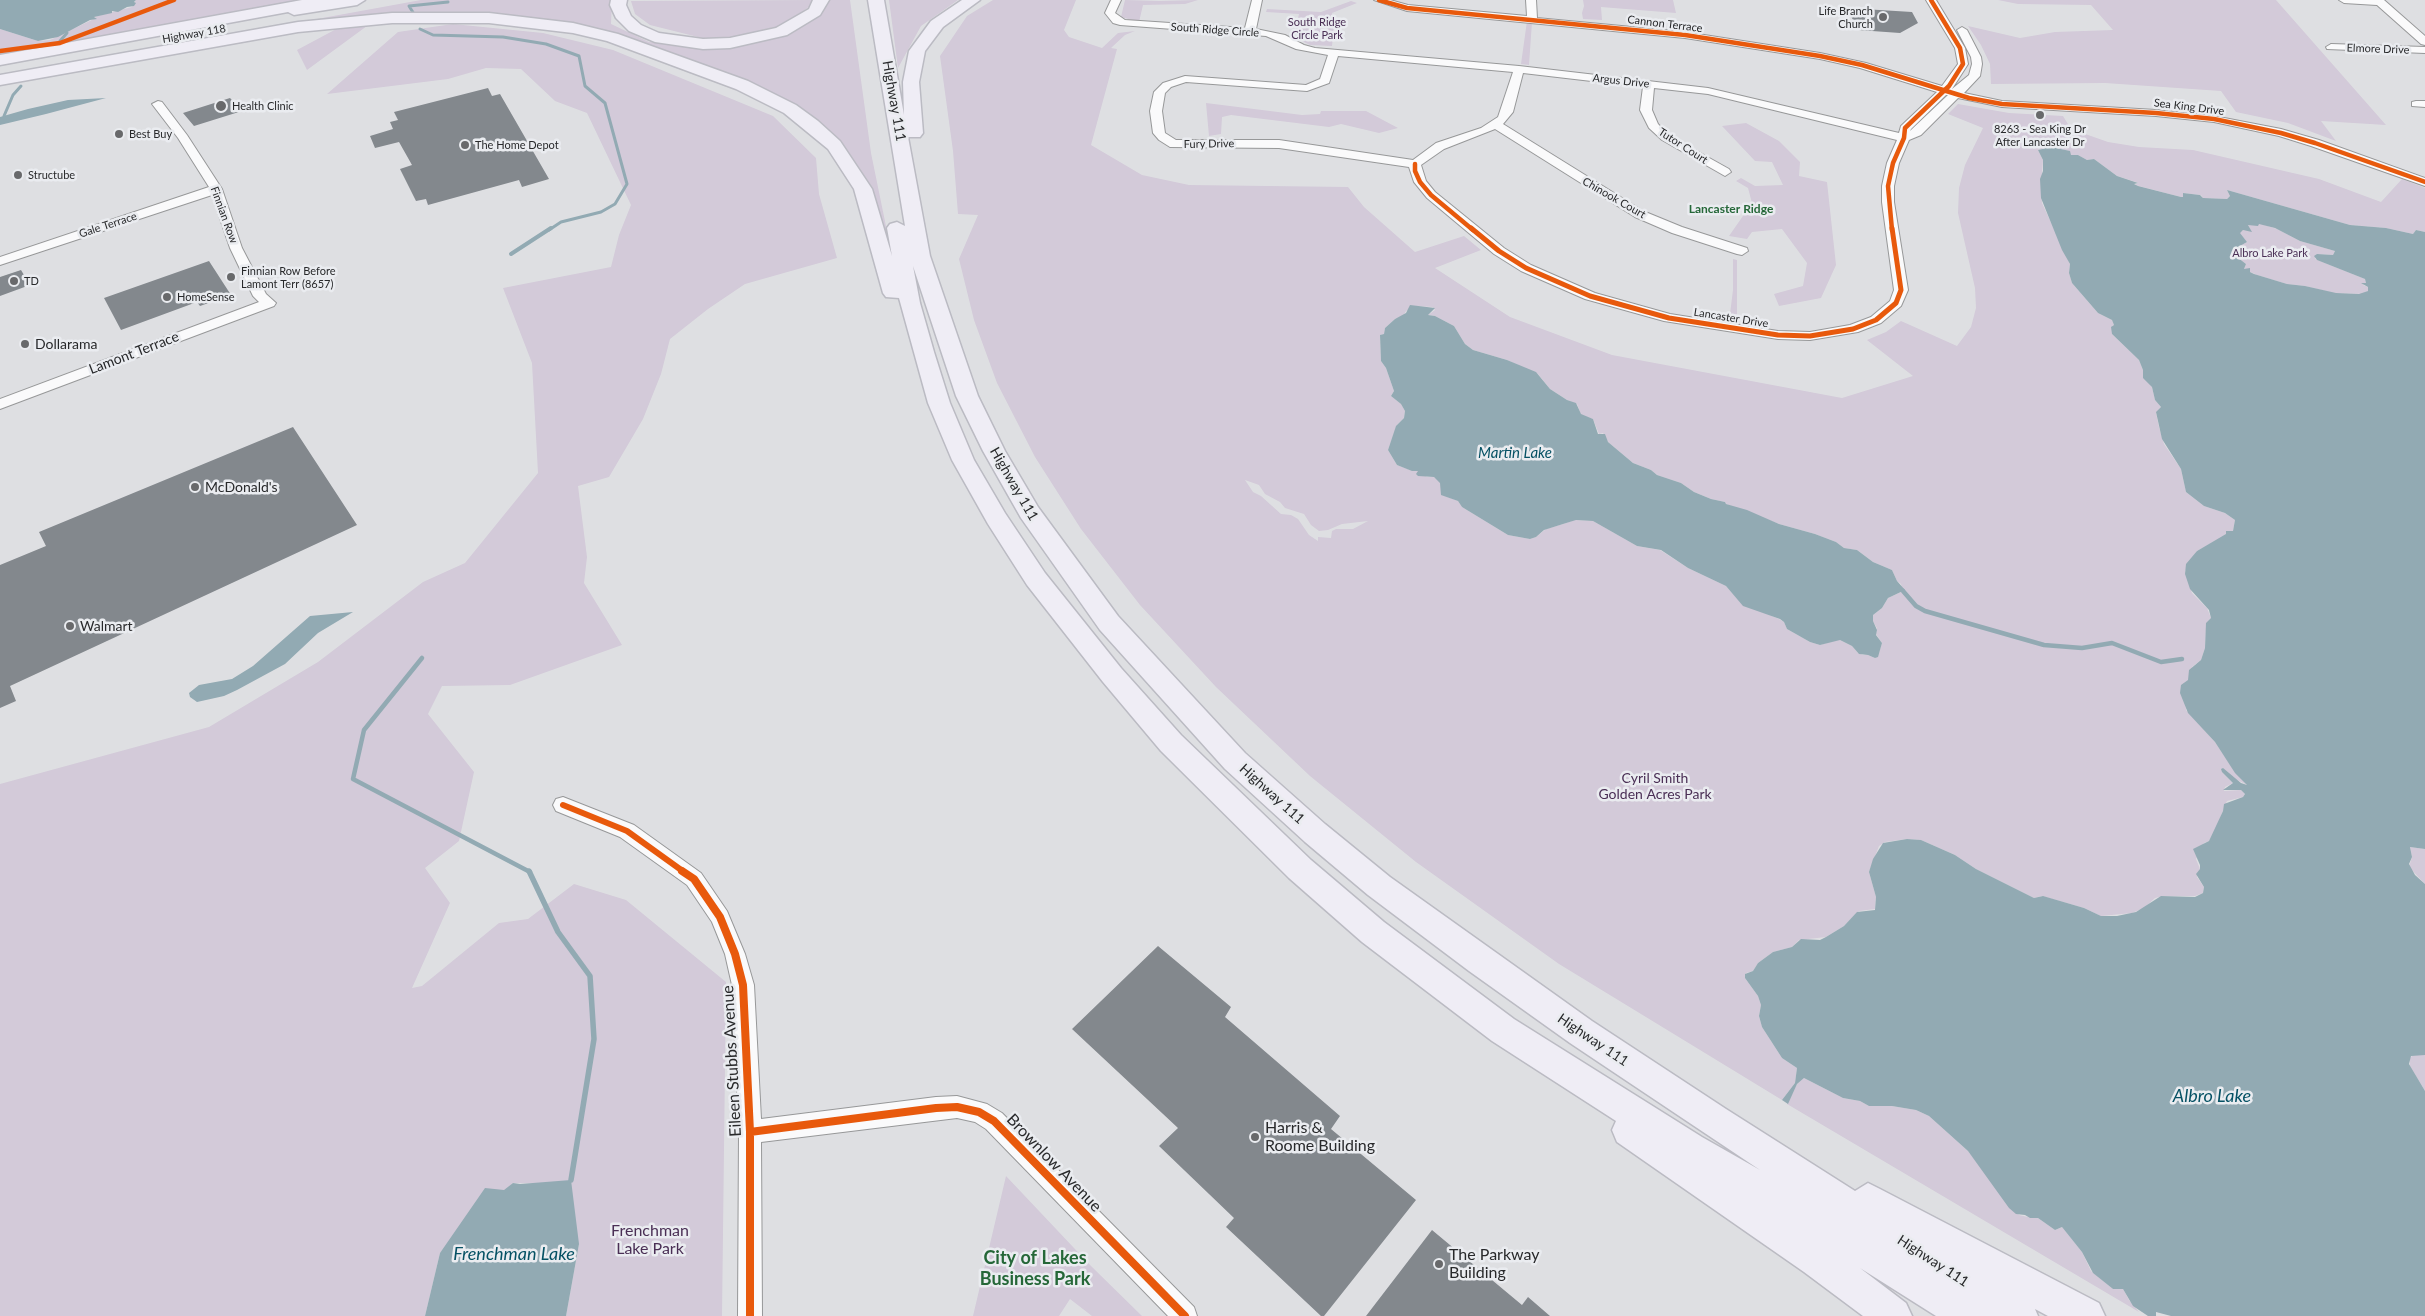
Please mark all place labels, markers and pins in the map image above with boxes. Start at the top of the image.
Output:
place label: Life Branch Church [1819,4,1873,30]
marker: Life Branch Church [1877,11,1889,23]
marker: Health Clinic [214,99,228,113]
place label: Health Clinic [232,99,294,113]
marker: 8263 - Sea King Dr After Lancaster Dr [2034,109,2046,121]
place label: 8263 - Sea King Dr After Lancaster Dr [1994,122,2086,148]
place label: Best Buy [129,127,172,141]
marker: Best Buy [113,128,125,140]
place label: The Home Depot [475,138,559,152]
marker: The Home Depot [459,139,471,151]
place label: Structube [28,168,75,182]
marker: Structube [12,169,24,181]
place label: Finnian Row Before Lamont Terr (8657) [241,264,336,290]
marker: Finnian Row Before Lamont Terr (8657) [225,271,237,283]
place label: TD [24,274,39,288]
marker: TD [8,275,20,287]
place label: HomeSense [177,290,235,304]
marker: HomeSense [161,291,173,303]
place label: Dollarama [35,336,97,352]
marker: Dollarama [19,338,31,350]
place label: McDonald's [205,479,278,495]
marker: McDonald's [189,481,201,493]
place label: Walmart [80,618,133,634]
marker: Walmart [64,620,76,632]
place label: Harris & Roome Building [1265,1118,1375,1156]
marker: Harris & Roome Building [1249,1131,1261,1143]
place label: The Parkway Building [1449,1245,1540,1283]
marker: The Parkway Building [1433,1258,1445,1270]

